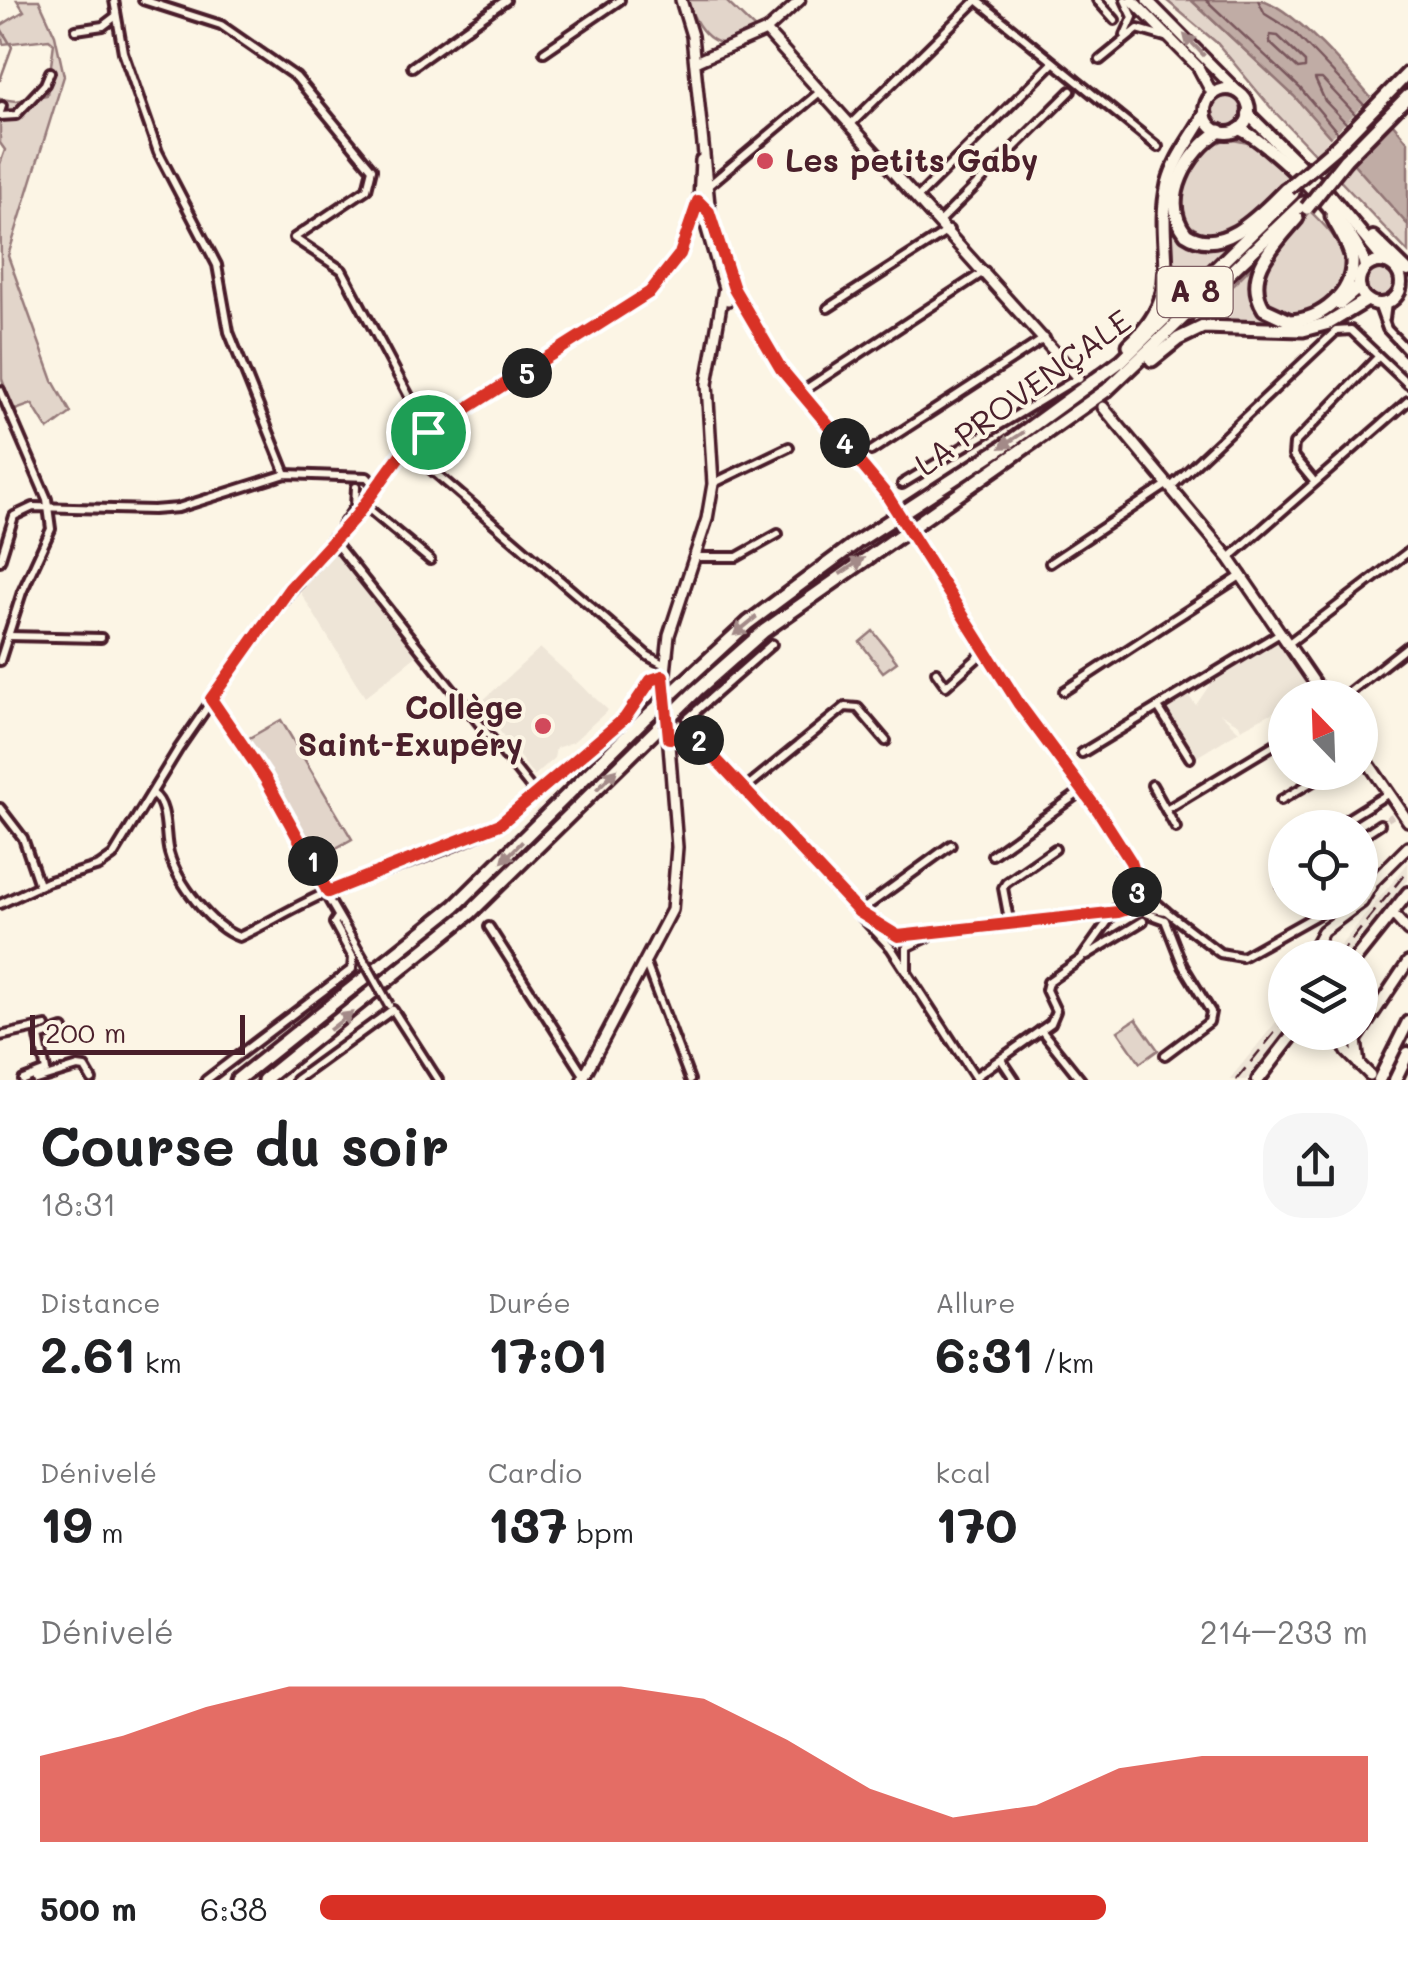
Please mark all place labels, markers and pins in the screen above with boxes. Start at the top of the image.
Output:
place label: Les petits Gaby [785,138,1038,181]
marker: Les petits Gaby [754,150,776,172]
pin: 5 [502,348,552,398]
pin [386,390,471,475]
pin: 4 [820,418,870,468]
place label: Collège Saint-Exupéry [298,685,523,765]
marker: Collège Saint-Exupéry [532,715,554,737]
pin: 2 [674,715,724,765]
pin: 1 [288,836,338,886]
pin: 3 [1112,867,1162,917]

